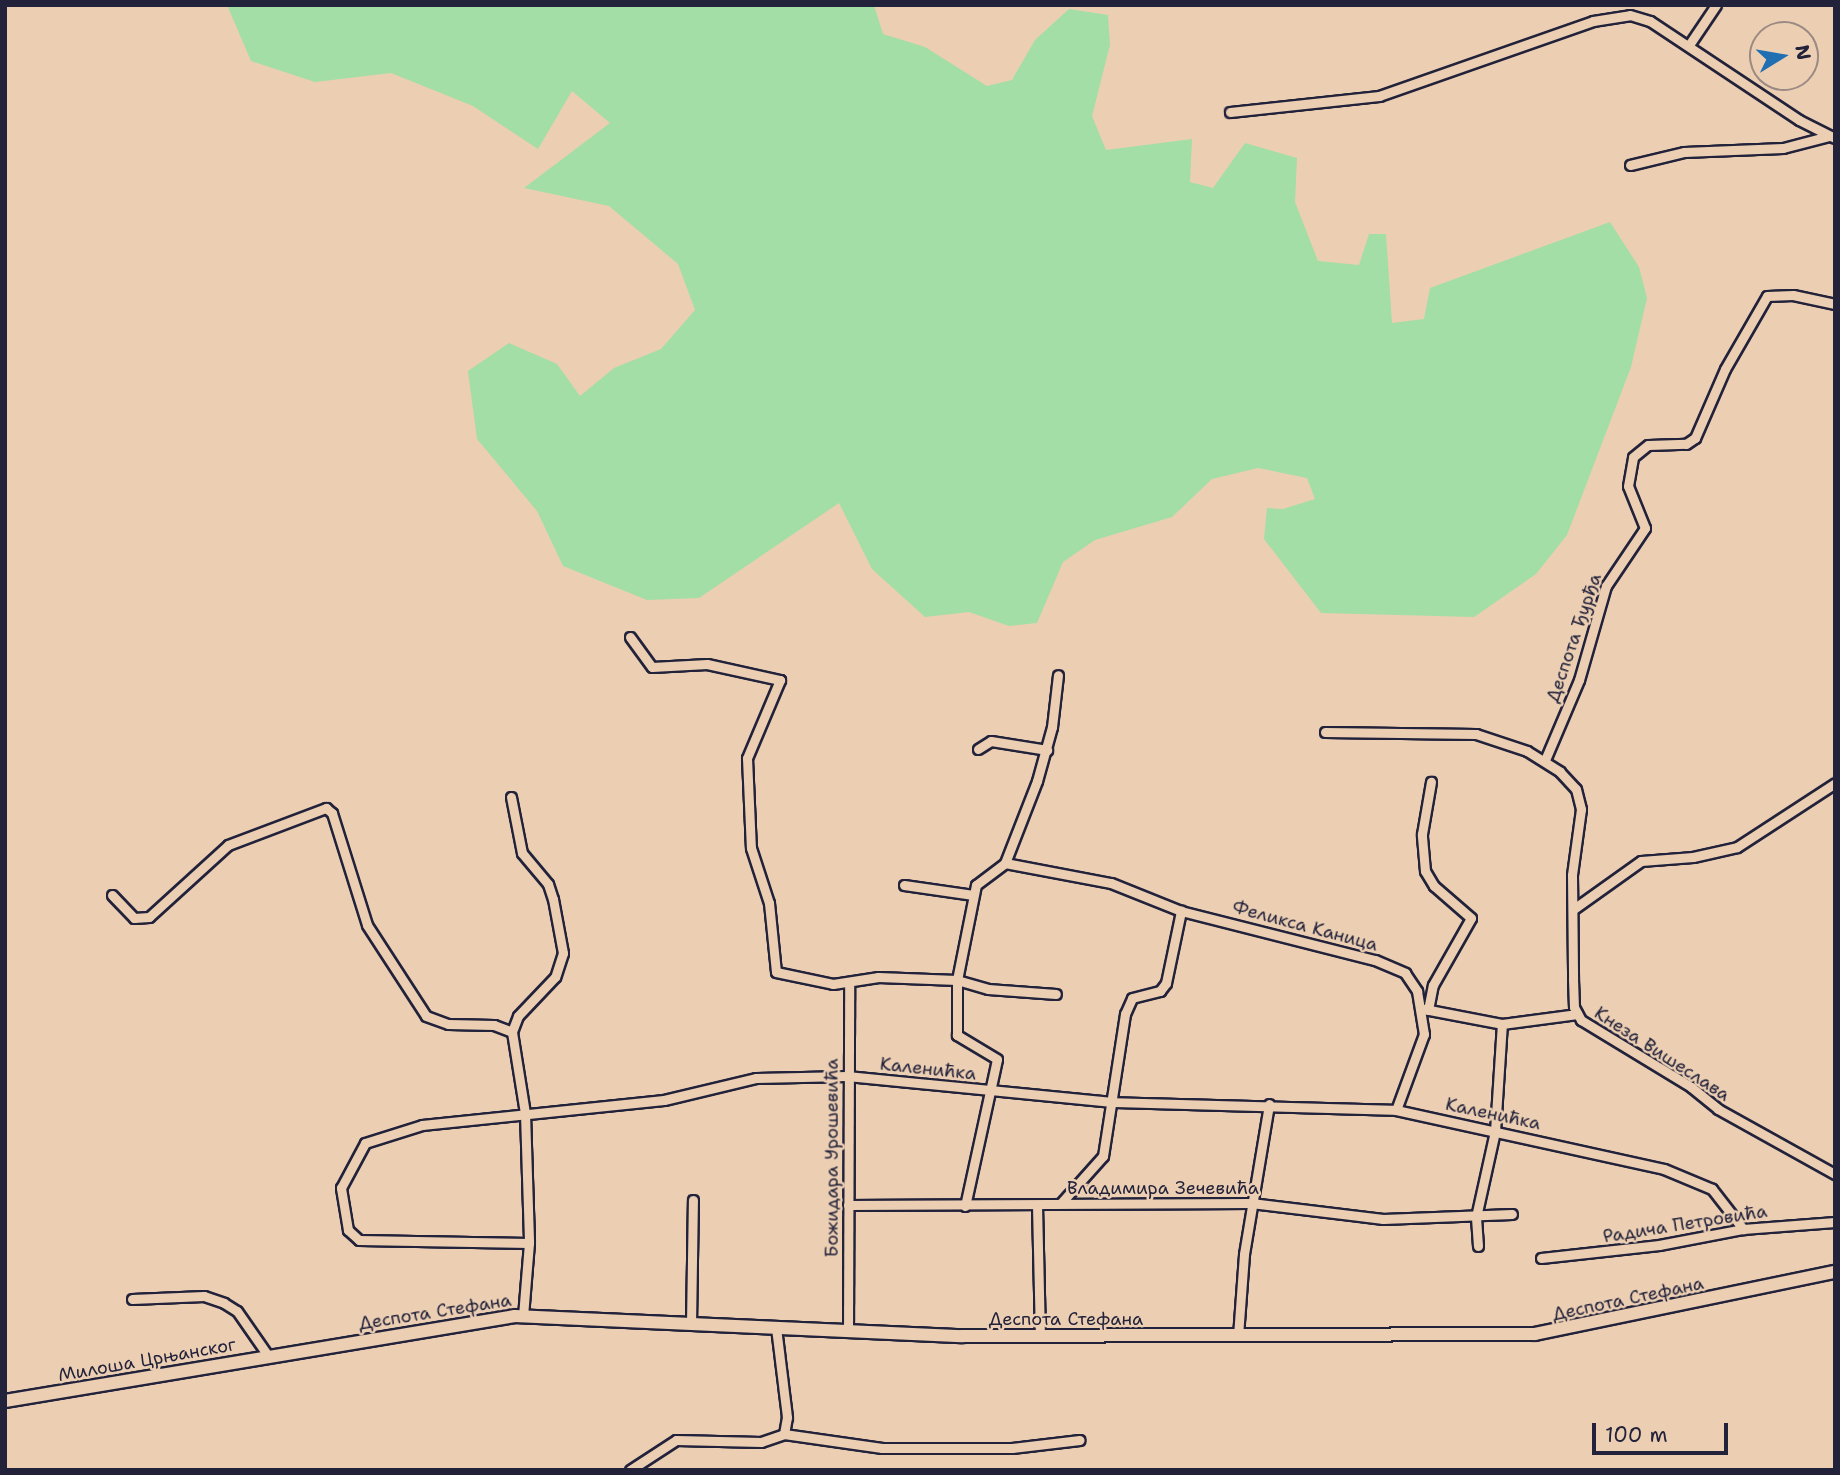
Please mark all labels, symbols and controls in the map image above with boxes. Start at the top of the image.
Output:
north arrow [1749,21,1819,91]
text: N [1789,43,1817,62]
street label: Деспота Ђурђа [1542,571,1606,705]
street label: Феликса Каница [1230,896,1380,956]
street label: Кнеза Вишеслава [1590,1002,1734,1106]
street label: Каленићка [879,1053,977,1085]
street label: Божидара Урошевића [821,1059,843,1257]
street label: Каленићка [1444,1093,1542,1135]
street label: Владимира Зечевића [1067,1177,1259,1199]
street label: Радича Петровића [1601,1200,1769,1248]
street label: Деспота Стефана [1550,1272,1706,1326]
street label: Деспота Стефана [357,1289,513,1335]
street label: Деспота Стефана [989,1308,1143,1330]
street label: Милоша Црњанског [56,1334,238,1386]
scale bar [1595,1408,1731,1452]
text: 100 m [1605,1421,1668,1449]

